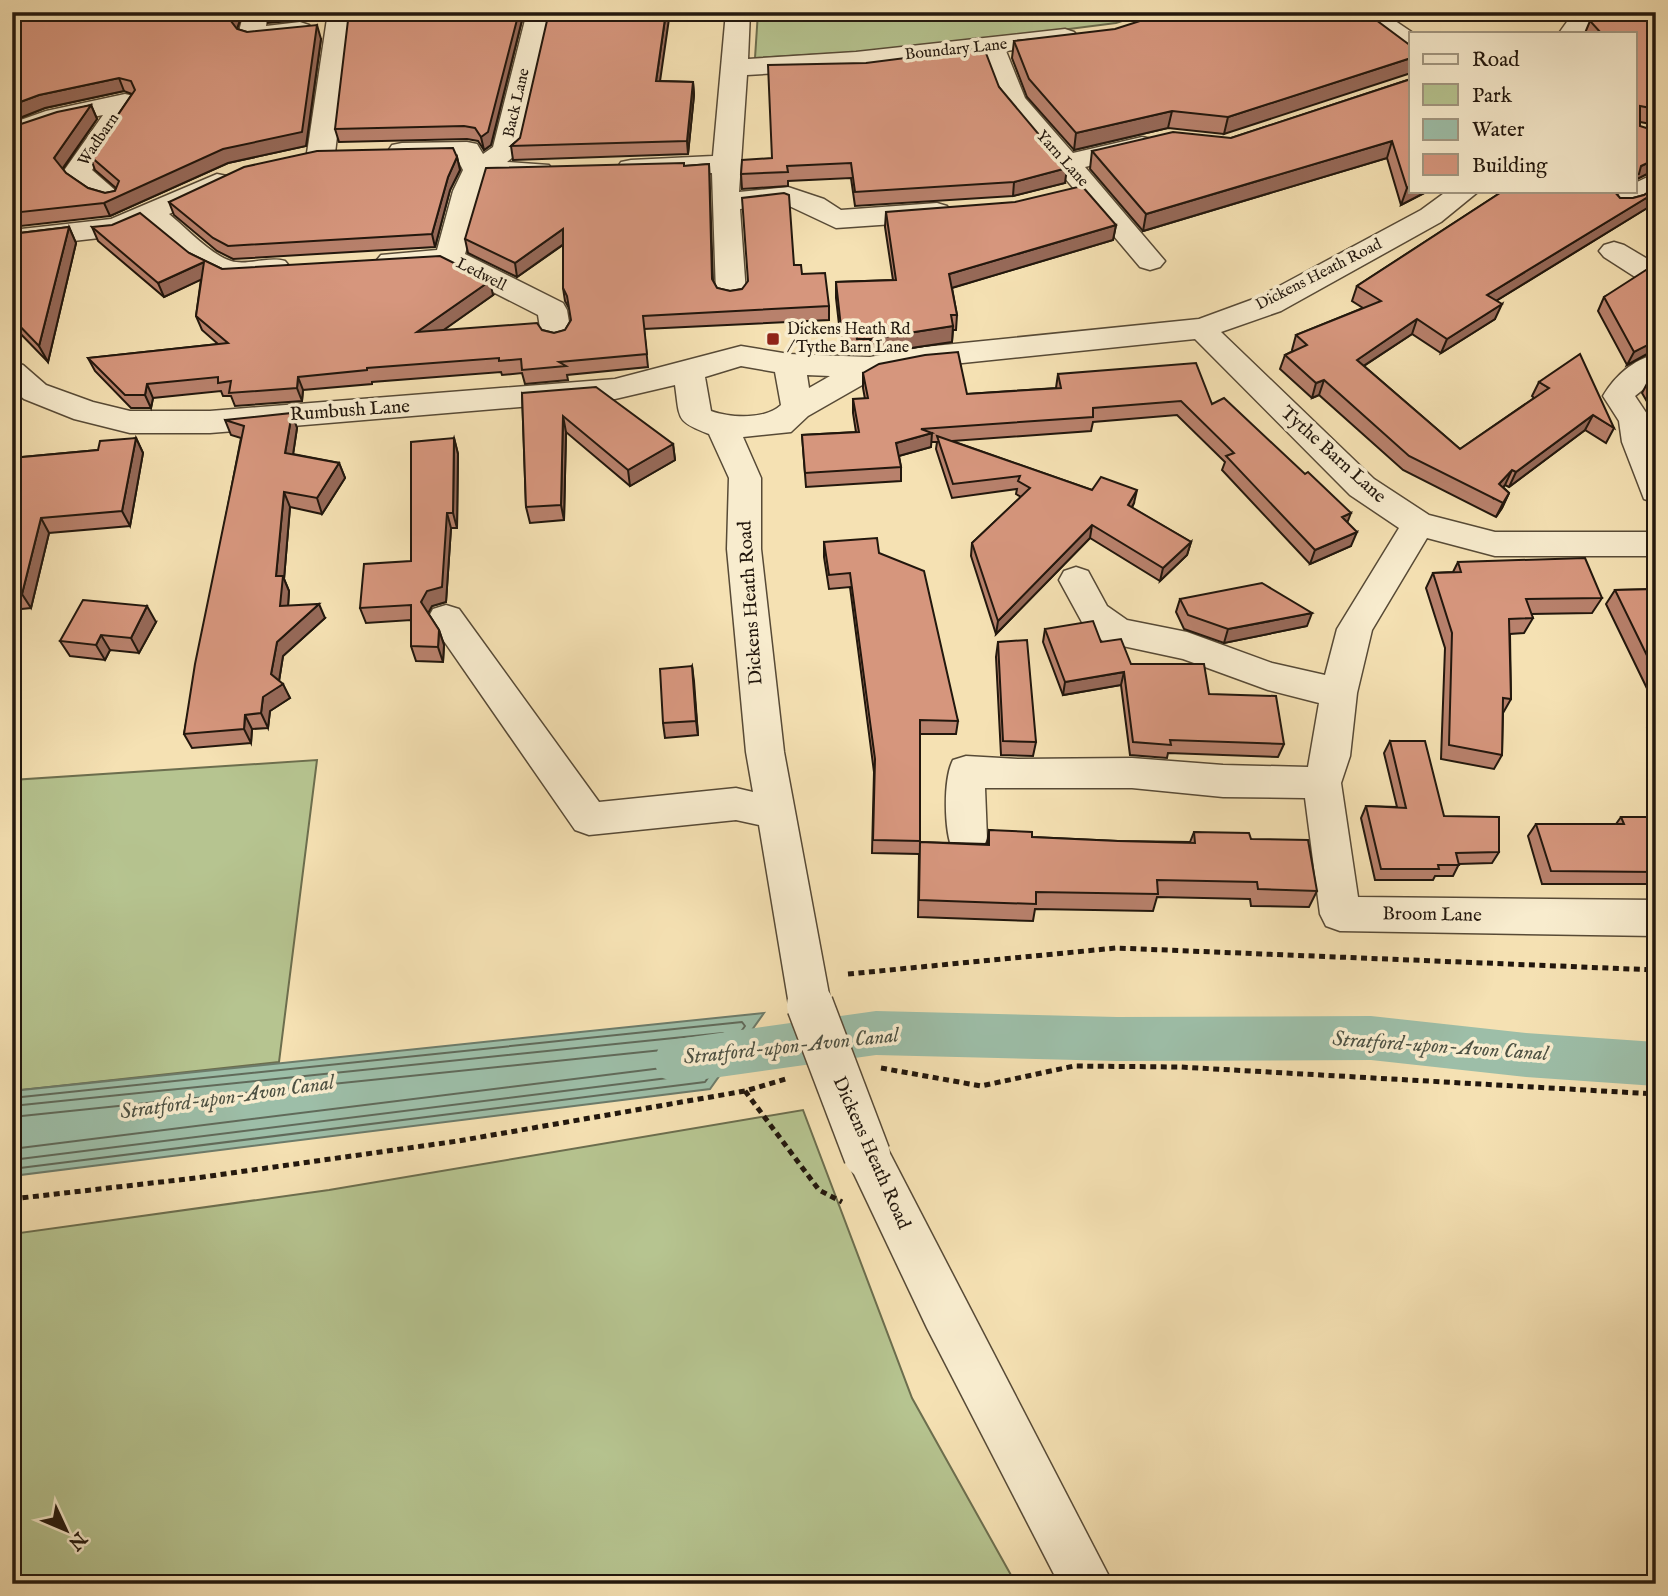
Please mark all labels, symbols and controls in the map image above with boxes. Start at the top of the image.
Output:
legend [1409,32,1636,192]
street label: Boundary Lane [904,35,1008,65]
text: Road [1472,47,1520,74]
street label: Back Lane [499,66,535,140]
text: Park [1472,83,1513,110]
street label: Wadbarn [74,109,124,170]
text: Water [1472,117,1525,144]
street label: Yarn Lane [1031,127,1093,191]
text: Building [1472,153,1548,180]
street label: Dickens Heath Road [1253,234,1386,315]
street label: Ledwell [452,254,510,296]
place label: Dickens Heath Rd / Tythe Barn Lane [787,320,911,358]
marker: Dickens Heath Rd / Tythe Barn Lane [765,331,781,347]
street label: Rumbush Lane [289,395,411,427]
street label: Tythe Barn Lane [1275,401,1391,509]
street label: Dickens Heath Road [733,519,769,686]
street label: Broom Lane [1382,902,1482,928]
water label: Stratford-upon-Avon Canal [682,1022,902,1072]
water label: Stratford-upon-Avon Canal [1331,1026,1551,1068]
water label: Stratford-upon-Avon Canal [118,1069,338,1126]
street label: Dickens Heath Road [827,1073,916,1234]
north arrow [32,1494,102,1564]
text: N [62,1525,92,1555]

